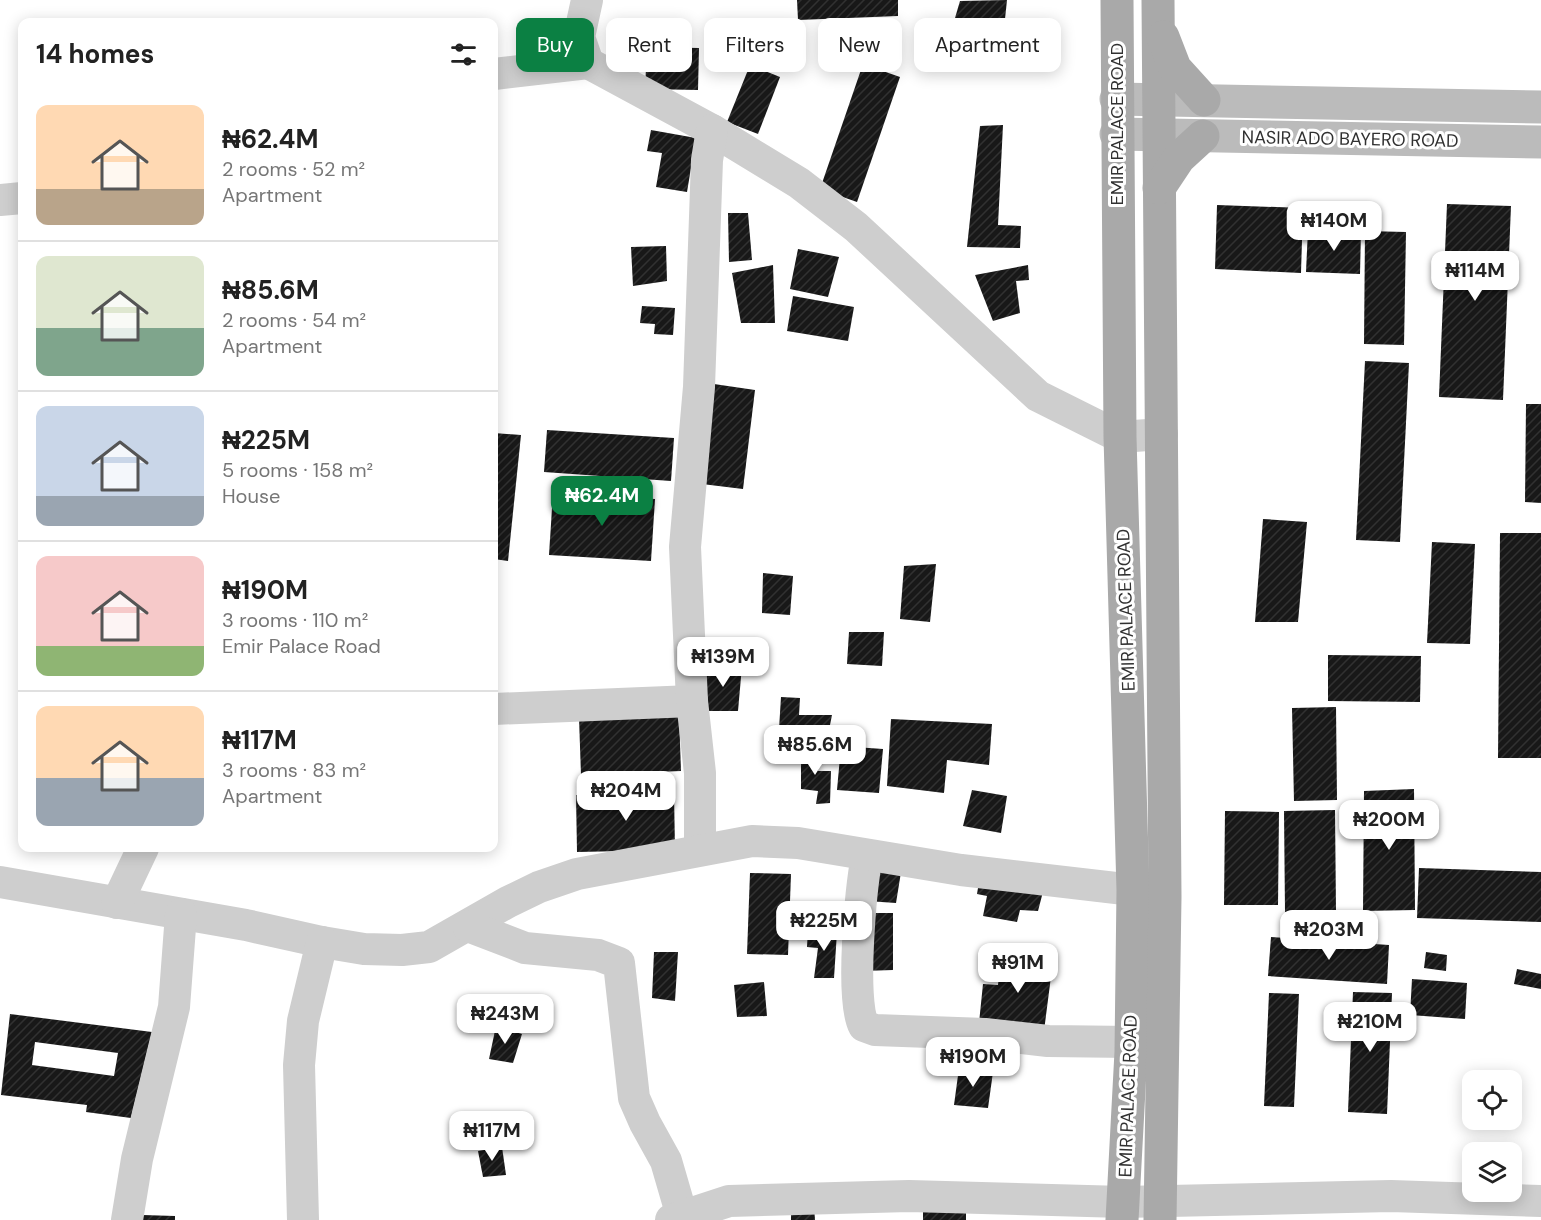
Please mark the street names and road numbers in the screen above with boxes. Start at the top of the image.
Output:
street label: EMIR PALACE ROAD [1105,43,1129,205]
street label: NASIR ADO BAYERO ROAD [1241,125,1459,153]
street label: EMIR PALACE ROAD [1111,528,1141,692]
street label: EMIR PALACE ROAD [1113,1014,1143,1178]

